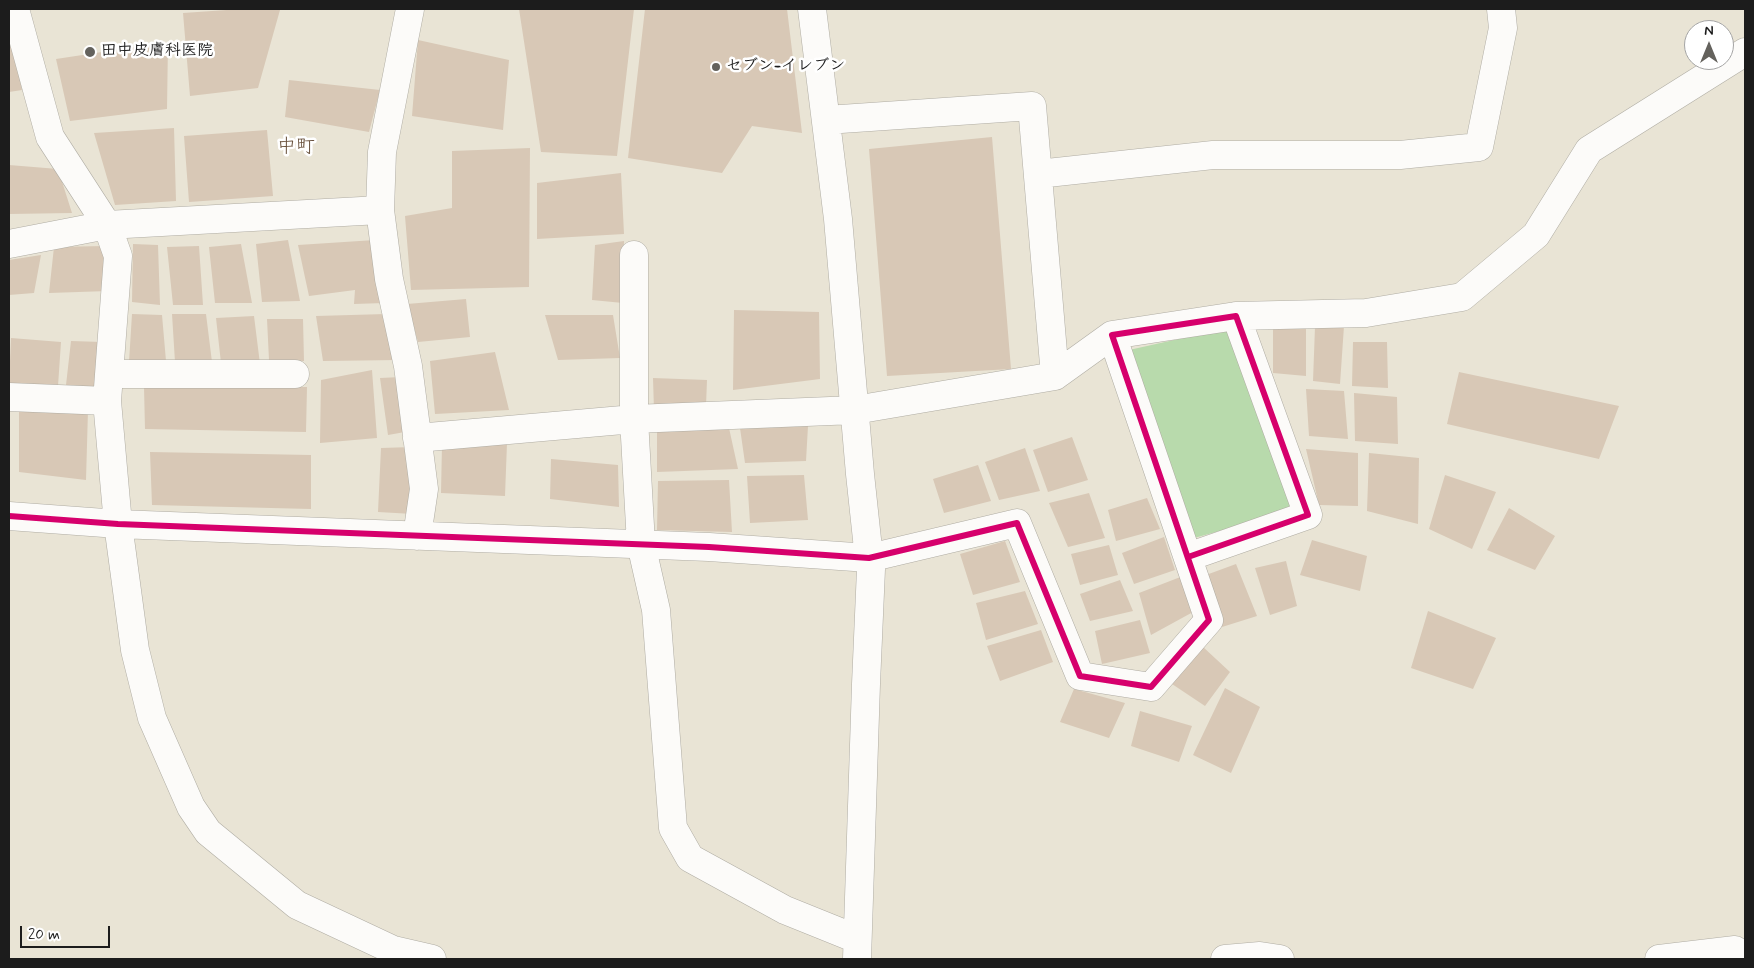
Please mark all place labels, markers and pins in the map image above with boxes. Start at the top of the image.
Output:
place label: 田中皮膚科医院 [101,42,213,62]
marker: 田中皮膚科医院 [83,45,97,59]
place label: セブン-イレブン [726,57,845,77]
marker: セブン-イレブン [710,61,722,73]

